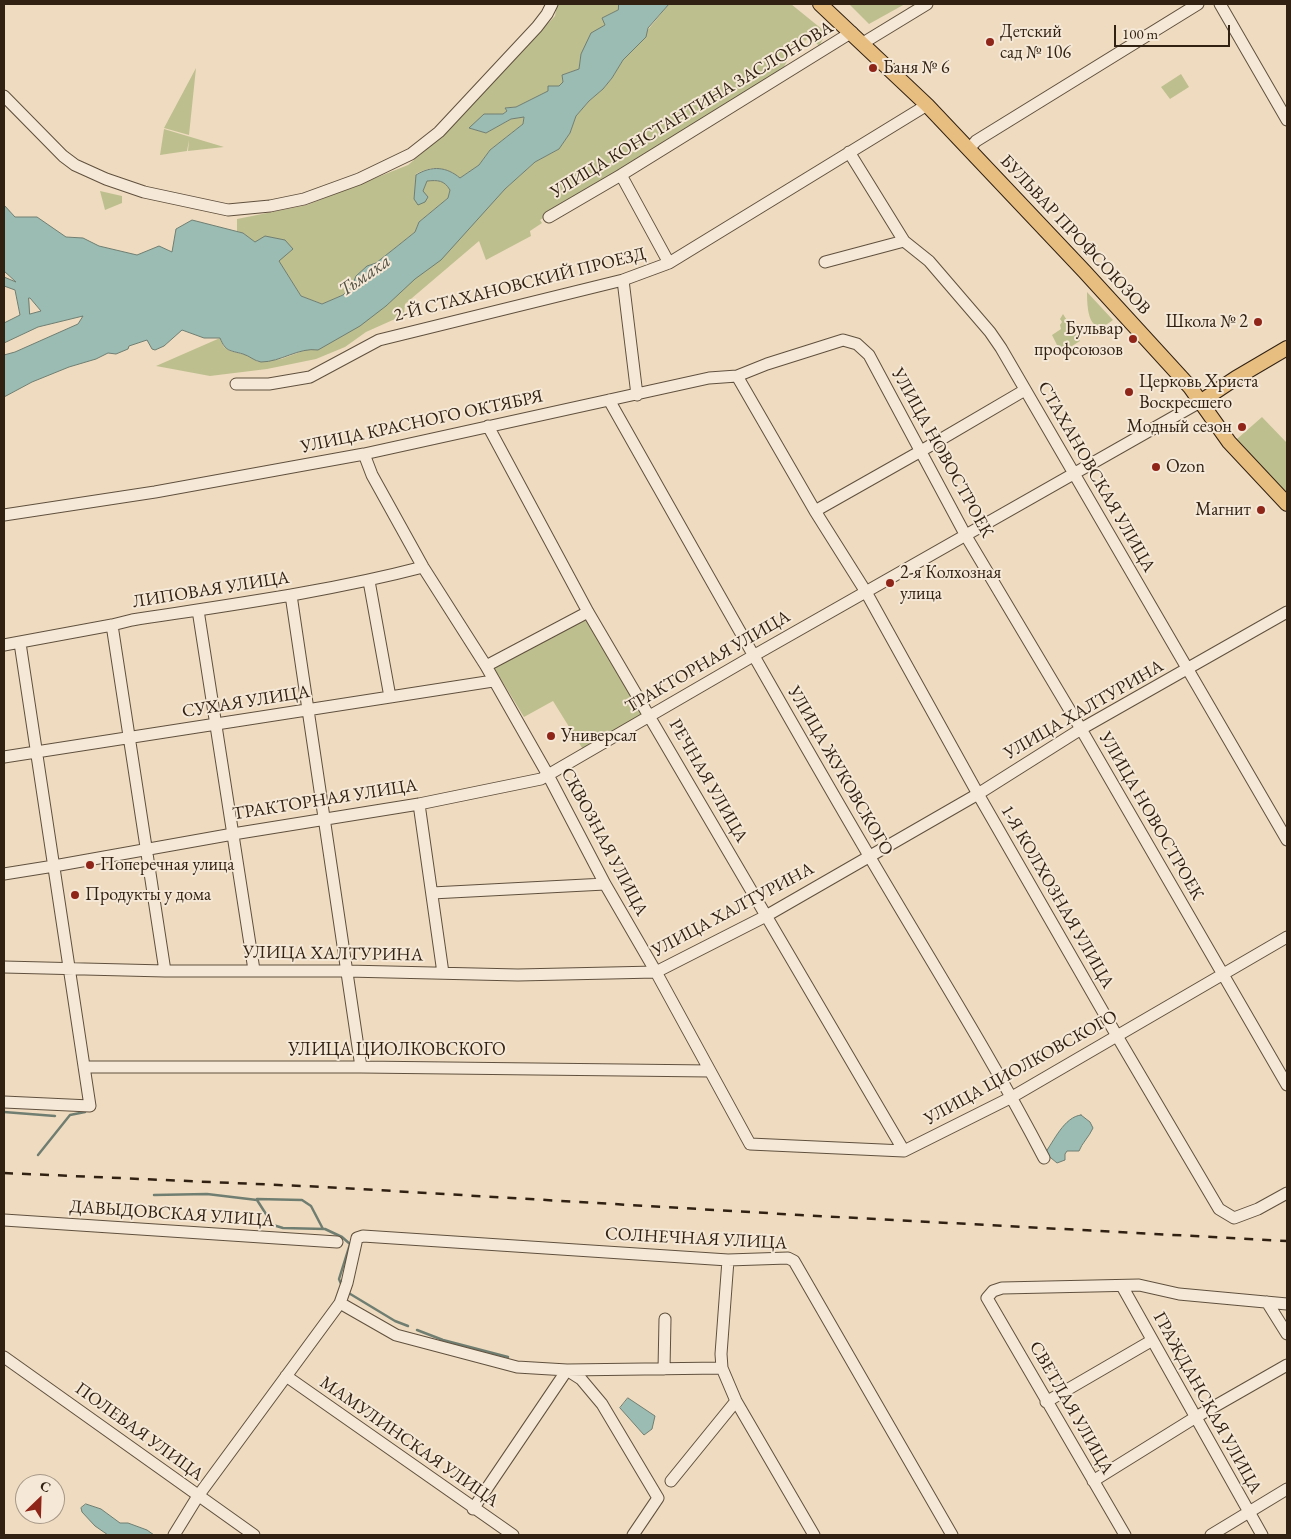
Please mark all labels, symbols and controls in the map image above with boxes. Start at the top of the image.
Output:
scale bar [1116,15,1232,47]
street label: УЛИЦА КОНСТАНТИНА ЗАСЛОНОВА [547,17,837,203]
place label: Детский сад № 106 [1000,21,1071,64]
text: 100 m [1122,24,1158,43]
marker: Детский сад № 106 [984,36,996,48]
place label: Баня № 6 [883,57,950,79]
marker: Баня № 6 [867,62,879,74]
street label: БУЛЬВАР ПРОФСОЮЗОВ [995,151,1155,319]
street label: 2-Й СТАХАНОВСКИЙ ПРОЕЗД [392,243,648,327]
water label: Тьмака [335,250,395,302]
place label: Школа № 2 [1165,311,1248,333]
marker: Школа № 2 [1252,316,1264,328]
place label: Бульвар профсоюзов [1034,318,1123,360]
marker: Бульвар профсоюзов [1127,333,1139,345]
street label: УЛИЦА НОВОСТРОЕК [886,364,998,542]
place label: Церковь Христа Воскресшего [1139,371,1258,414]
street label: СТАХАНОВСКАЯ УЛИЦА [1033,378,1159,576]
street label: УЛИЦА КРАСНОГО ОКТЯБРЯ [299,386,545,458]
marker: Церковь Христа Воскресшего [1123,386,1135,398]
place label: Модный сезон [1127,416,1232,438]
marker: Модный сезон [1236,421,1248,433]
place label: Ozon [1166,456,1205,478]
marker: Ozon [1150,461,1162,473]
place label: Магнит [1195,499,1251,521]
marker: Магнит [1255,504,1267,516]
place label: 2-я Колхозная улица [900,562,1001,604]
street label: ЛИПОВАЯ УЛИЦА [131,567,291,613]
marker: 2-я Колхозная улица [884,577,896,589]
street label: ТРАКТОРНАЯ УЛИЦА [622,606,794,718]
street label: УЛИЦА ХАЛТУРИНА [1000,656,1168,764]
street label: СУХАЯ УЛИЦА [181,681,311,723]
street label: УЛИЦА ЖУКОВСКОГО [783,682,897,860]
street label: РЕЧНАЯ УЛИЦА [664,715,752,847]
place label: Универсал [561,725,637,747]
street label: УЛИЦА НОВОСТРОЕК [1094,728,1208,904]
marker: Универсал [545,730,557,742]
street label: СКВОЗНАЯ УЛИЦА [556,764,652,920]
street label: ТРАКТОРНАЯ УЛИЦА [231,775,419,825]
street label: 1-Я КОЛХОЗНАЯ УЛИЦА [996,802,1118,992]
place label: Поперечная улица [100,854,235,876]
street label: УЛИЦА ХАЛТУРИНА [648,858,818,962]
marker: Поперечная улица [84,859,96,871]
place label: Продукты у дома [85,884,211,906]
marker: Продукты у дома [69,889,81,901]
street label: УЛИЦА ХАЛТУРИНА [243,942,423,966]
street label: УЛИЦА ЦИОЛКОВСКОГО [921,1006,1121,1130]
street label: УЛИЦА ЦИОЛКОВСКОГО [288,1039,506,1061]
street label: ДАВЫДОВСКАЯ УЛИЦА [69,1196,275,1232]
street label: СОЛНЕЧНАЯ УЛИЦА [604,1223,788,1255]
street label: ГРАЖДАНСКАЯ УЛИЦА [1148,1308,1266,1498]
street label: СВЕТЛАЯ УЛИЦА [1024,1338,1118,1478]
street label: МАМУЛИНСКАЯ УЛИЦА [315,1372,503,1512]
street label: ПОЛЕВАЯ УЛИЦА [70,1378,208,1486]
north arrow [15,1474,65,1524]
text: С [37,1476,54,1496]

